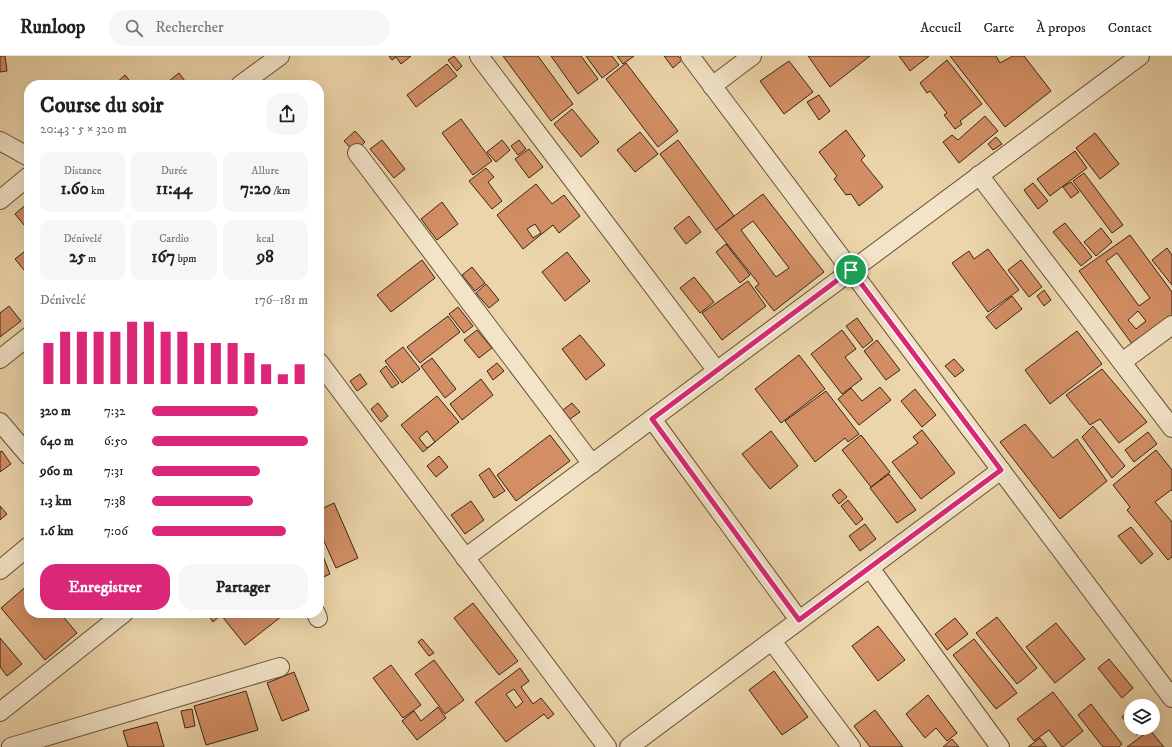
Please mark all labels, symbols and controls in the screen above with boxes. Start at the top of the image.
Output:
search box [109,10,389,46]
text: Runloop [20,16,85,39]
icon: search [123,17,145,39]
text: Rechercher [155,18,224,37]
text: Accueil [920,19,962,37]
text: Carte [984,19,1014,37]
text: À propos [1036,19,1086,37]
text: Contact [1108,19,1152,37]
text: Course du soir [40,92,164,119]
button: share [266,93,308,135]
text: 20:43 · 5 × 320 m [40,121,127,137]
text: Distance [64,164,102,178]
text: Durée [161,164,187,178]
text: Allure [252,164,279,178]
text: 1.60 [60,178,89,200]
text: 11:44 [156,178,192,200]
text: 7:20 [240,178,271,200]
text: km [89,184,105,198]
text: /km [271,184,290,198]
text: Dénivelé [63,232,102,246]
text: Cardio [159,232,189,246]
text: kcal [256,232,274,246]
text: 25 [69,246,86,268]
text: 167 [151,246,175,268]
text: 98 [257,246,274,268]
text: m [86,252,96,266]
text: bpm [175,252,197,266]
pin [834,253,868,287]
icon: arrive [840,259,862,281]
text: Dénivelé [40,292,86,308]
text: 176–181 m [254,292,308,308]
text: 320 m [40,403,71,419]
text: 7:32 [104,403,125,419]
text: 640 m [40,433,74,449]
text: 6:50 [104,433,128,449]
text: 960 m [40,463,73,479]
text: 7:31 [104,463,124,479]
text: 1.3 km [40,493,72,509]
text: 7:38 [104,493,126,509]
text: 1.6 km [40,523,74,539]
text: 7:06 [104,523,128,539]
button: Enregistrer [40,564,170,610]
button: Partager [178,564,308,610]
map controls [1124,699,1160,735]
button: layers [1124,699,1160,735]

